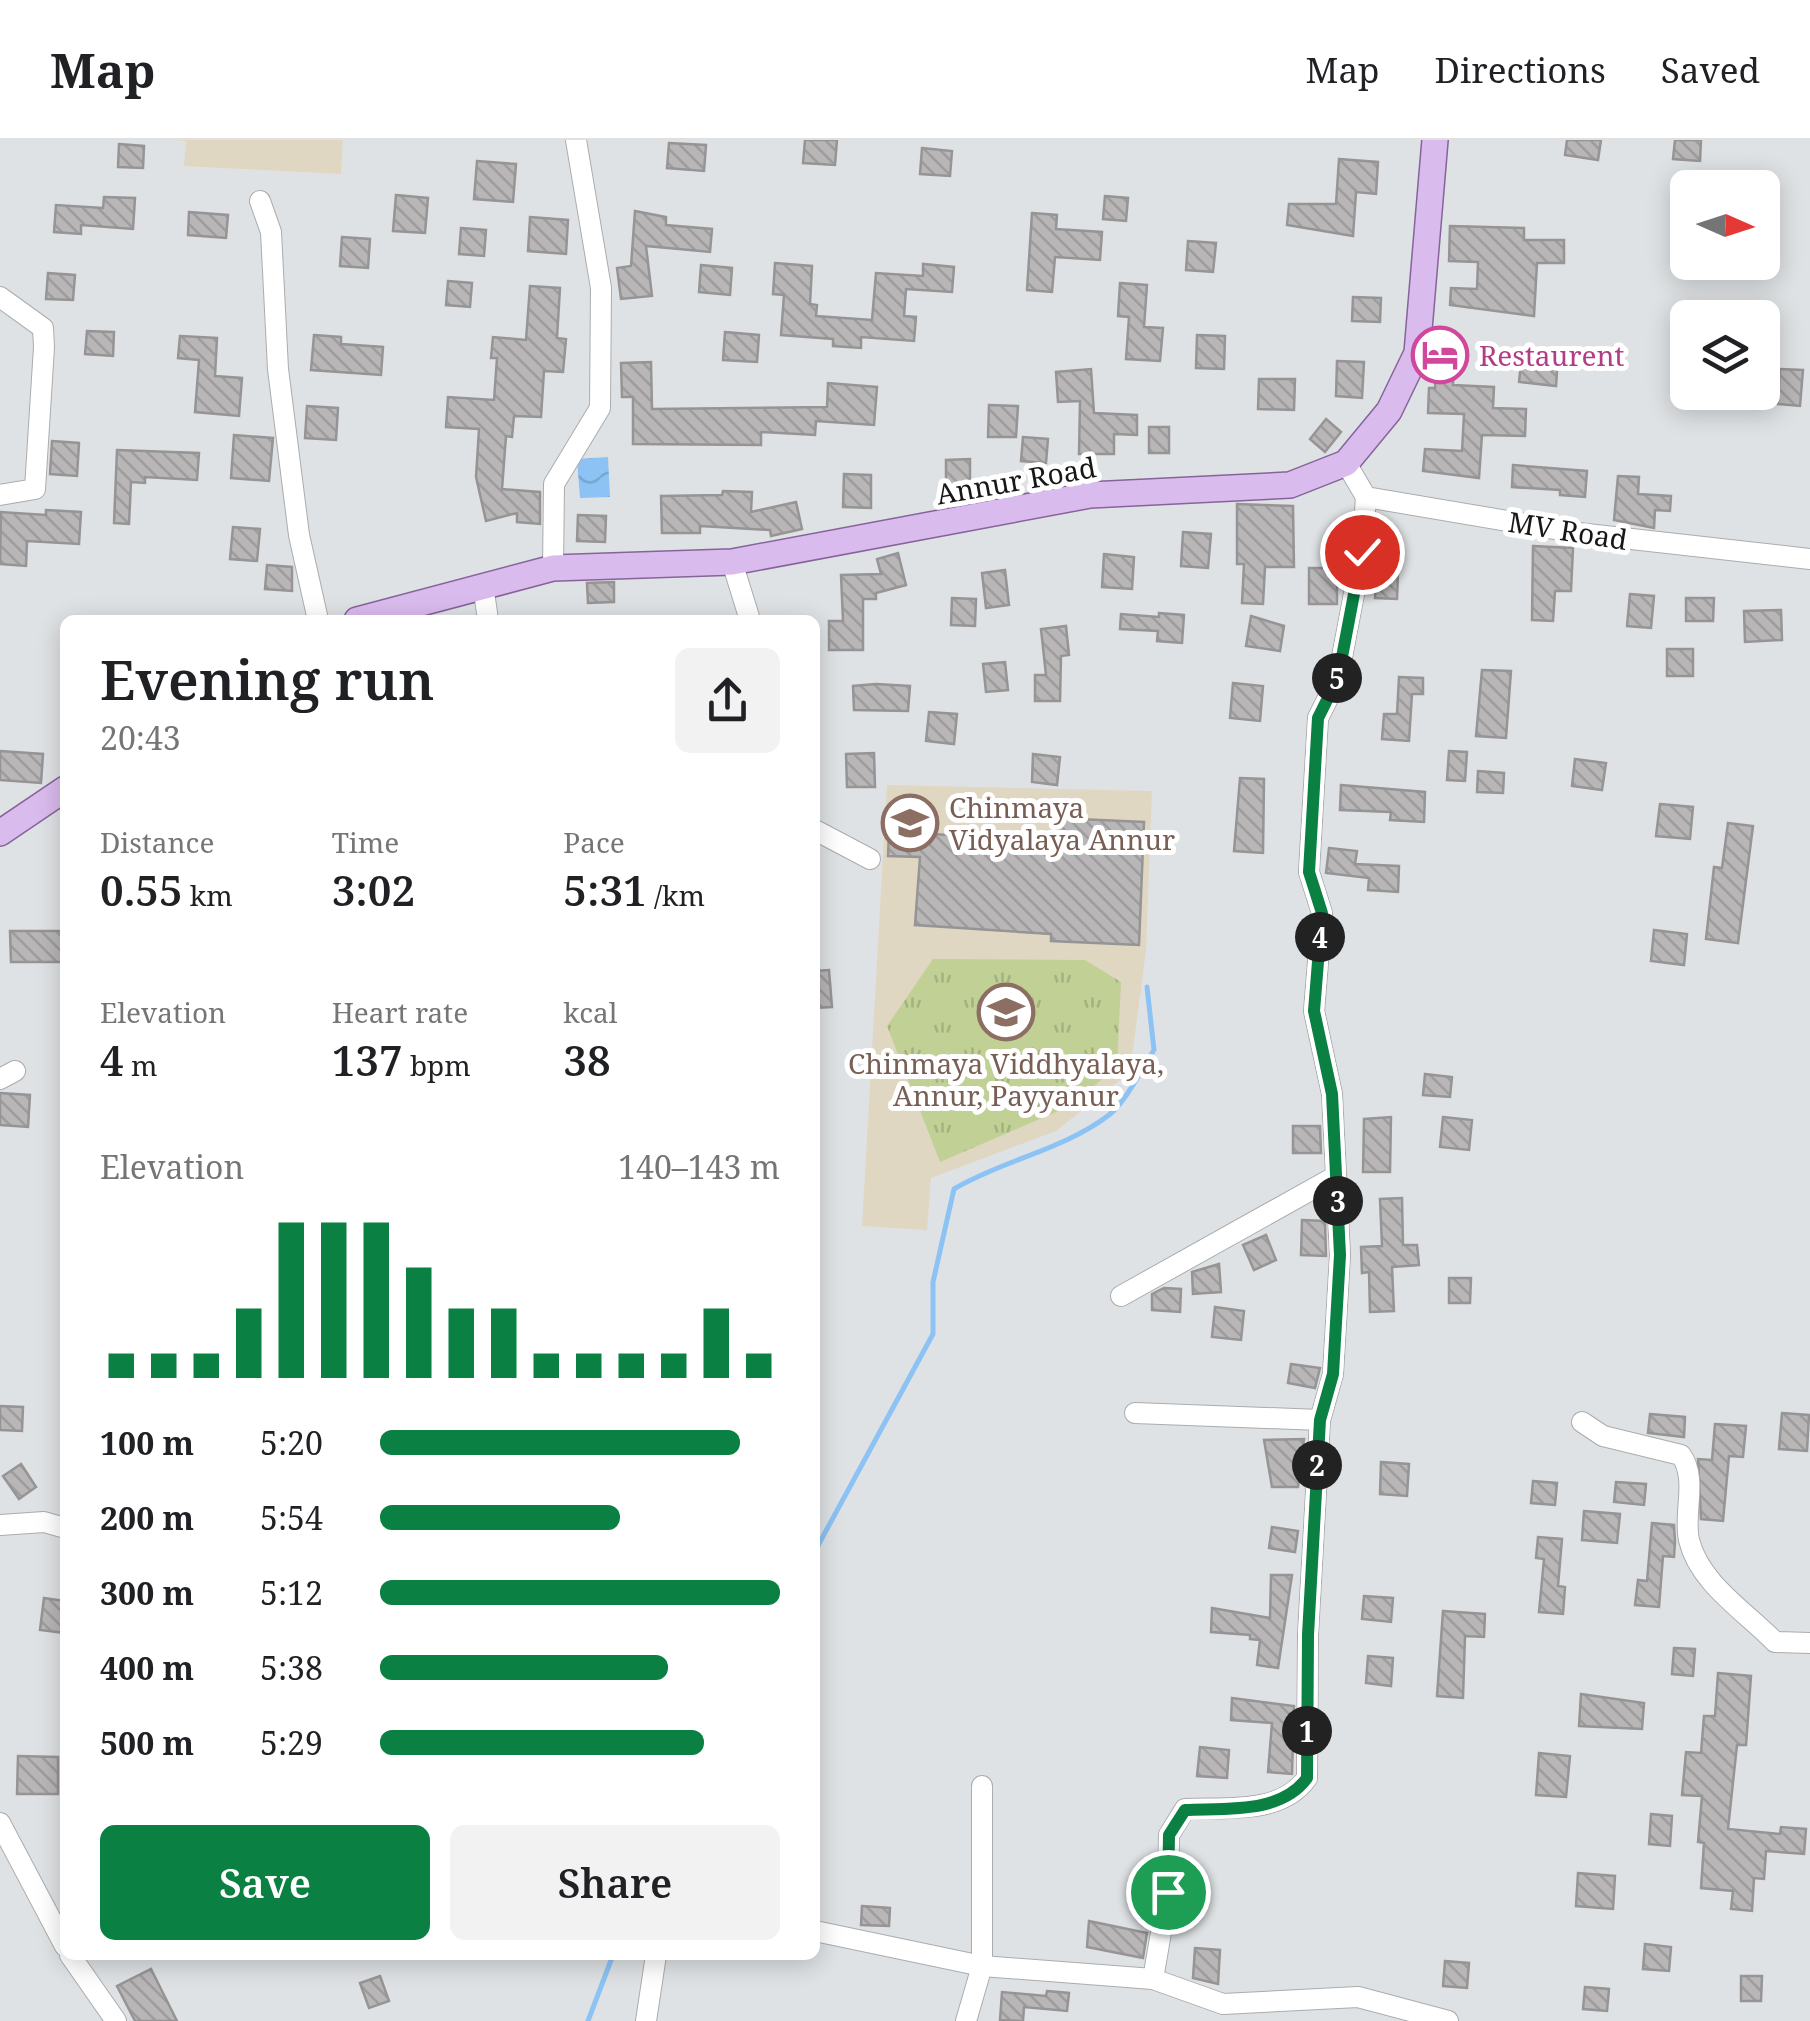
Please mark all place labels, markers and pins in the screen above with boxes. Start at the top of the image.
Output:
hotel icon: Restaurent [1410,325,1470,385]
place label: Restaurent [1479,336,1625,374]
pin [1320,510,1405,595]
pin: 5 [1312,653,1362,703]
place label: Chinmaya Vidyalaya Annur [949,788,1175,858]
school or university icon: Chinmaya Vidyalaya Annur [880,793,940,853]
pin: 4 [1295,912,1345,962]
school or university icon: Chinmaya Viddhyalaya, Annur, Payyanur [976,982,1036,1042]
place label: Chinmaya Viddhyalaya, Annur, Payyanur [848,1044,1164,1114]
pin: 3 [1313,1176,1363,1226]
pin: 2 [1292,1440,1342,1490]
pin: 1 [1282,1706,1332,1756]
pin [1126,1850,1211,1935]

